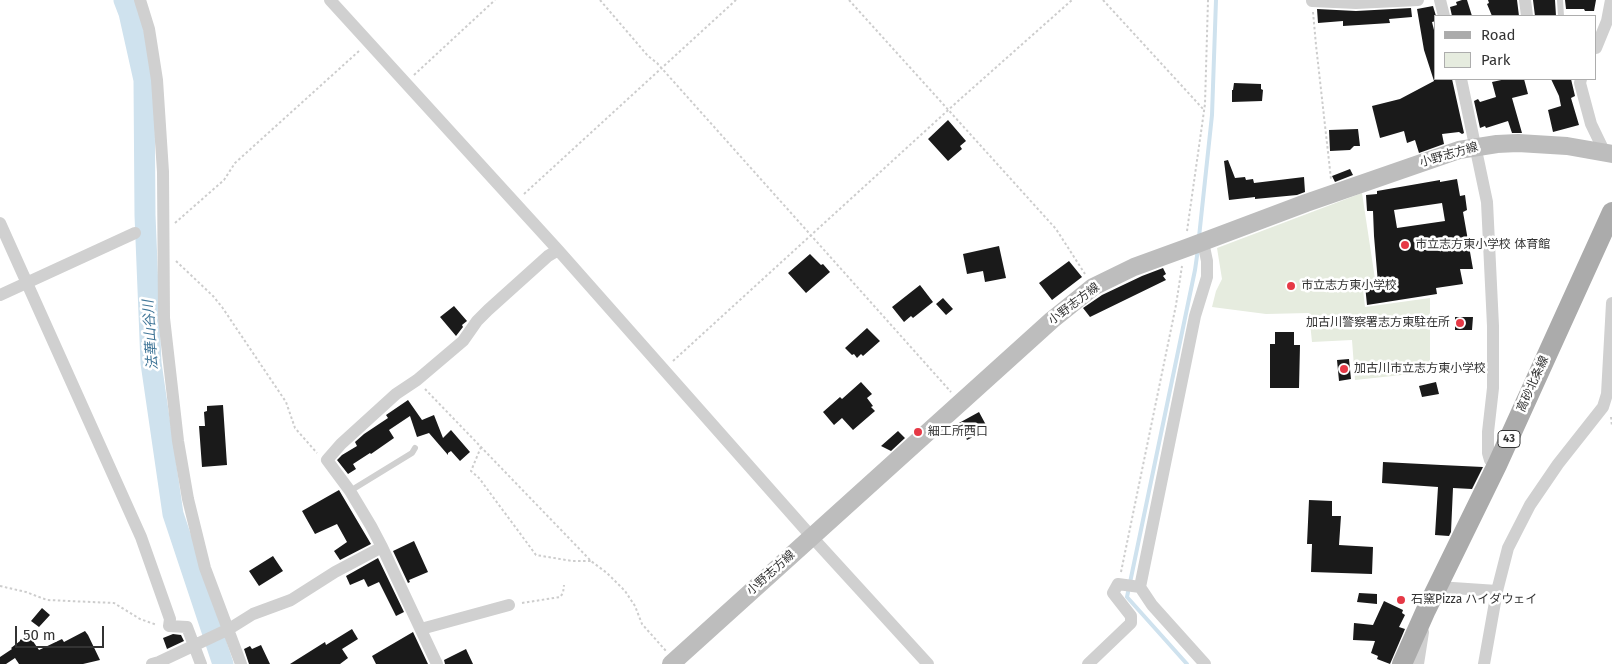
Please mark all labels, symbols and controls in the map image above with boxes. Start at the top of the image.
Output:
legend [1434,15,1597,80]
text: Road [1481,26,1516,44]
text: Park [1481,51,1511,69]
street label: 小野志方線 [1418,140,1480,170]
place label: 市立志方東小学校 体育館 [1415,238,1550,252]
marker: 市立志方東小学校 体育館 [1399,239,1411,251]
place label: 市立志方東小学校 [1301,279,1397,293]
street label: 小野志方線 [1046,280,1102,328]
marker: 市立志方東小学校 [1285,280,1297,292]
water label: 法華山谷川 [140,299,162,371]
place label: 加古川警察署志方東駐在所 [1306,316,1450,330]
marker: 加古川警察署志方東駐在所 [1454,317,1466,329]
street label: 高砂北条線 [1514,354,1552,414]
place label: 加古川市立志方東小学校 [1354,362,1486,376]
marker: 加古川市立志方東小学校 [1338,363,1350,375]
place label: 細工所西口 [928,425,988,439]
marker: 細工所西口 [912,426,924,438]
road number: 43 [1498,430,1520,448]
street label: 小野志方線 [744,548,798,598]
place label: 石窯Pizza ハイダウェイ [1411,593,1537,607]
marker: 石窯Pizza ハイダウェイ [1395,594,1407,606]
scale bar [18,616,106,648]
text: 50 m [23,626,56,644]

